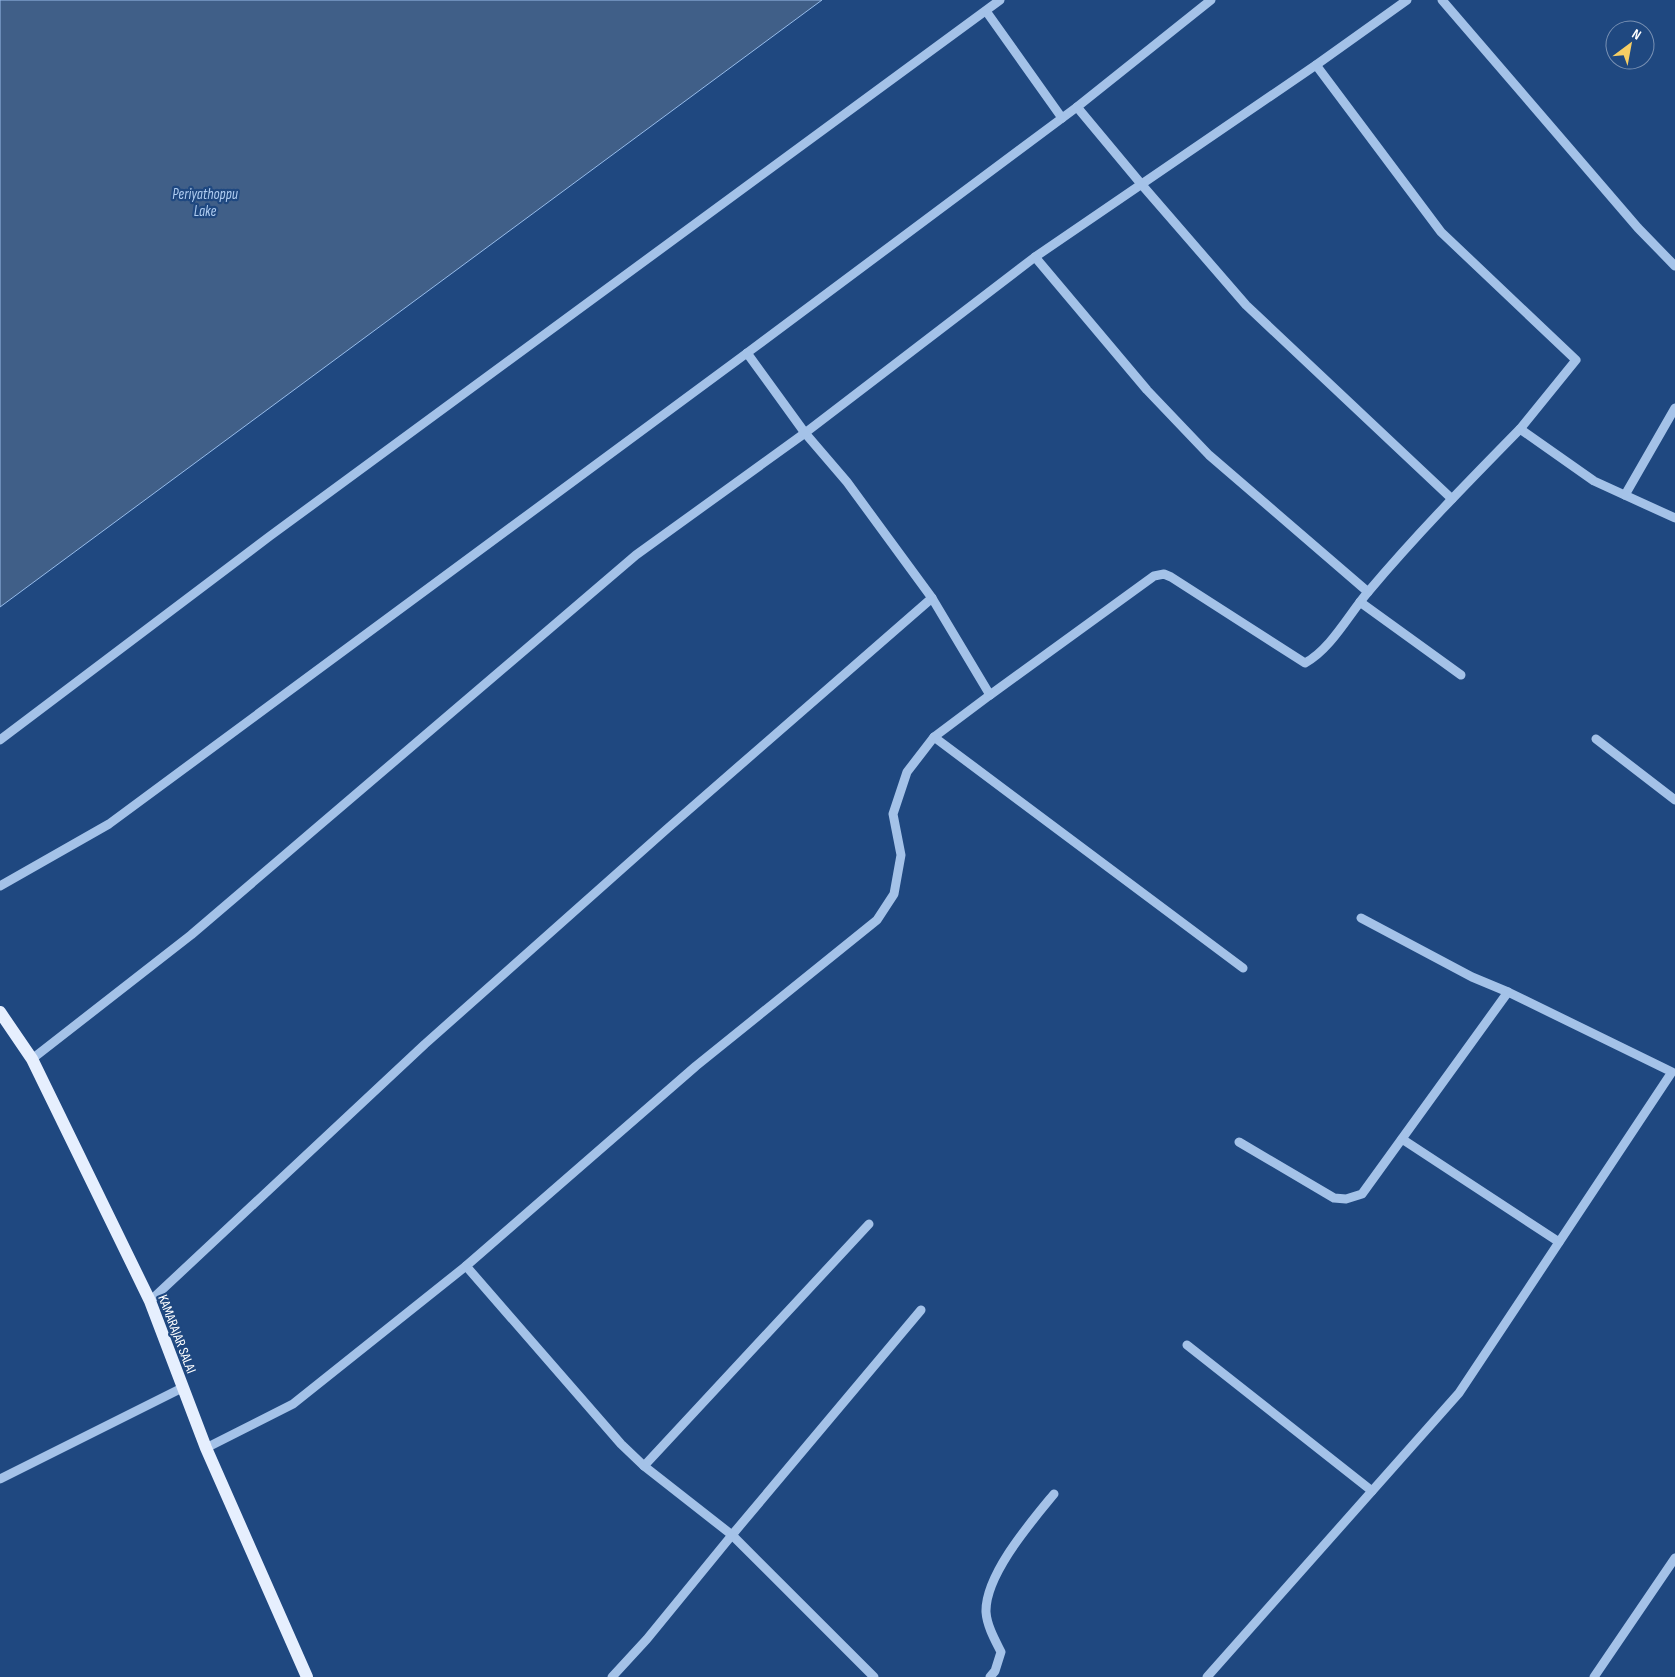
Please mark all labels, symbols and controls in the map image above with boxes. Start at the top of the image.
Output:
north arrow [1605,20,1655,70]
text: N [1629,25,1644,44]
water label: Periyathoppu Lake [172,185,239,221]
street label: KAMARAJAR SALAI [154,1292,200,1376]

